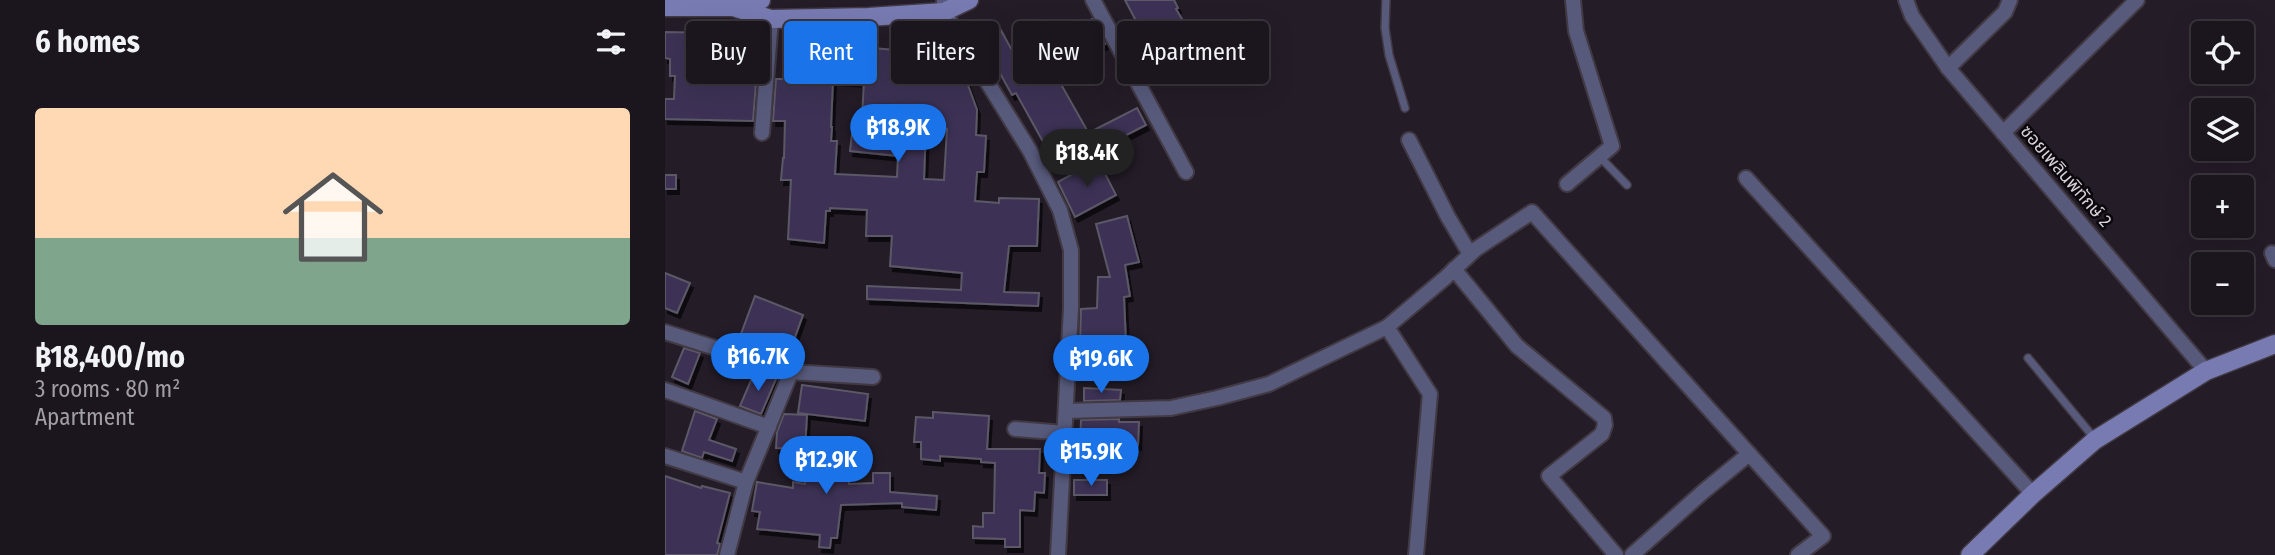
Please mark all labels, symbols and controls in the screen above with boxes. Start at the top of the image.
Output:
chip: Buy [686,21,770,84]
chip: Rent [784,21,877,84]
chip: Filters [891,21,999,84]
chip: New [1013,21,1103,84]
chip: Apartment [1117,21,1269,84]
map controls [2191,21,2254,315]
button: locate [2191,21,2254,84]
icon: filters [592,23,630,61]
text: 6 homes [35,24,140,60]
button: layers [2191,98,2254,161]
pin: ฿18.9K [841,104,955,164]
text: ฿18.9K [866,113,930,141]
street label: ซอยเพลินพิทักษ์ 2 [2016,121,2116,231]
pin: ฿18.4K [1030,130,1144,189]
text: ฿18.4K [1055,138,1119,166]
icon: home [270,154,396,280]
button: + [2191,175,2254,238]
button: − [2191,252,2254,315]
pin: ฿16.7K [701,334,815,393]
pin: ฿19.6K [1044,336,1158,395]
text: ฿18,400/mo [35,339,185,375]
text: ฿16.7K [727,342,789,370]
text: ฿19.6K [1069,344,1133,372]
text: 3 rooms · 80 m² [35,375,180,403]
text: Apartment [35,403,135,431]
pin: ฿15.9K [1034,428,1148,488]
pin: ฿12.9K [769,436,883,496]
text: ฿15.9K [1060,437,1122,465]
text: ฿12.9K [795,445,857,473]

